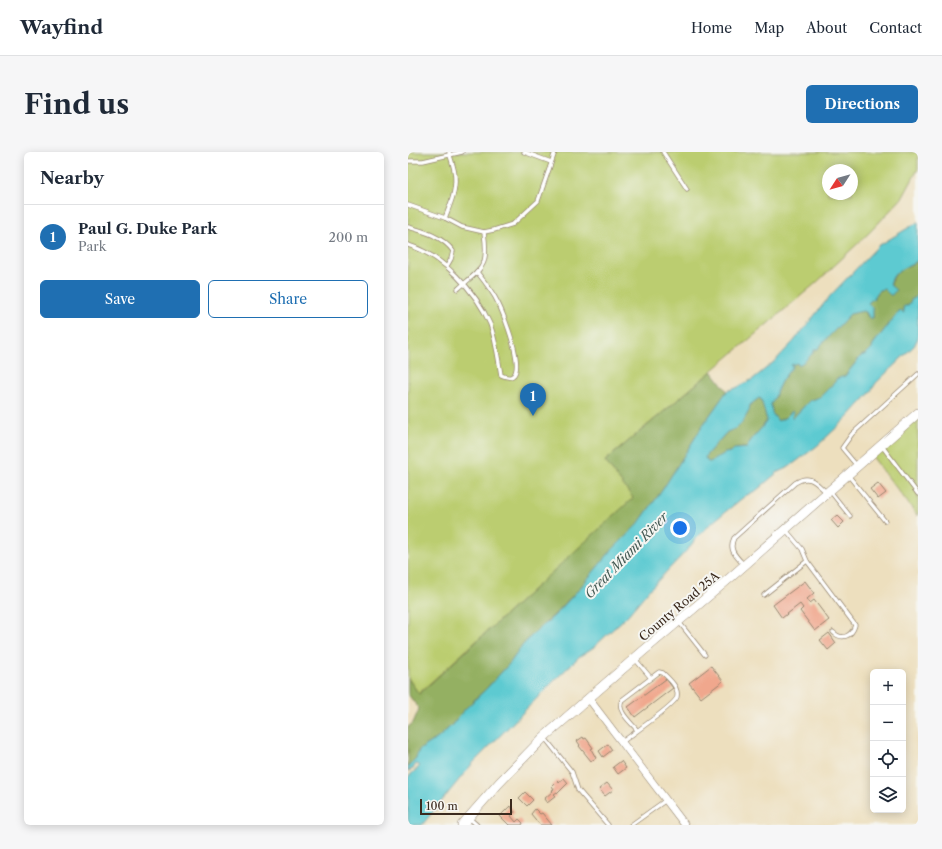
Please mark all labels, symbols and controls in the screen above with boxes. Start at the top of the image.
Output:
text: Wayfind [20,16,103,39]
text: Home [691,19,732,37]
text: Map [754,19,784,37]
text: About [806,19,847,37]
text: Contact [869,19,922,37]
button: Directions [806,85,918,123]
text: Find us [24,87,129,121]
north arrow [822,164,858,200]
text: Nearby [40,168,104,188]
text: Paul G. Duke Park [78,219,217,238]
text: 1 [50,229,56,245]
text: 200 m [328,229,368,245]
text: Park [78,238,106,254]
button: Save [40,280,200,318]
button: Share [208,280,368,318]
pin: 1 [520,383,546,416]
water label: Great Miami River [581,508,672,601]
your location [670,518,690,538]
street label: County Road 25A [636,567,723,644]
map controls [870,669,906,813]
button: + [870,669,906,705]
button: − [870,705,906,741]
button: locate [870,741,906,777]
button: layers [870,777,906,813]
scale bar [420,797,512,816]
text: 100 m [426,799,458,813]

